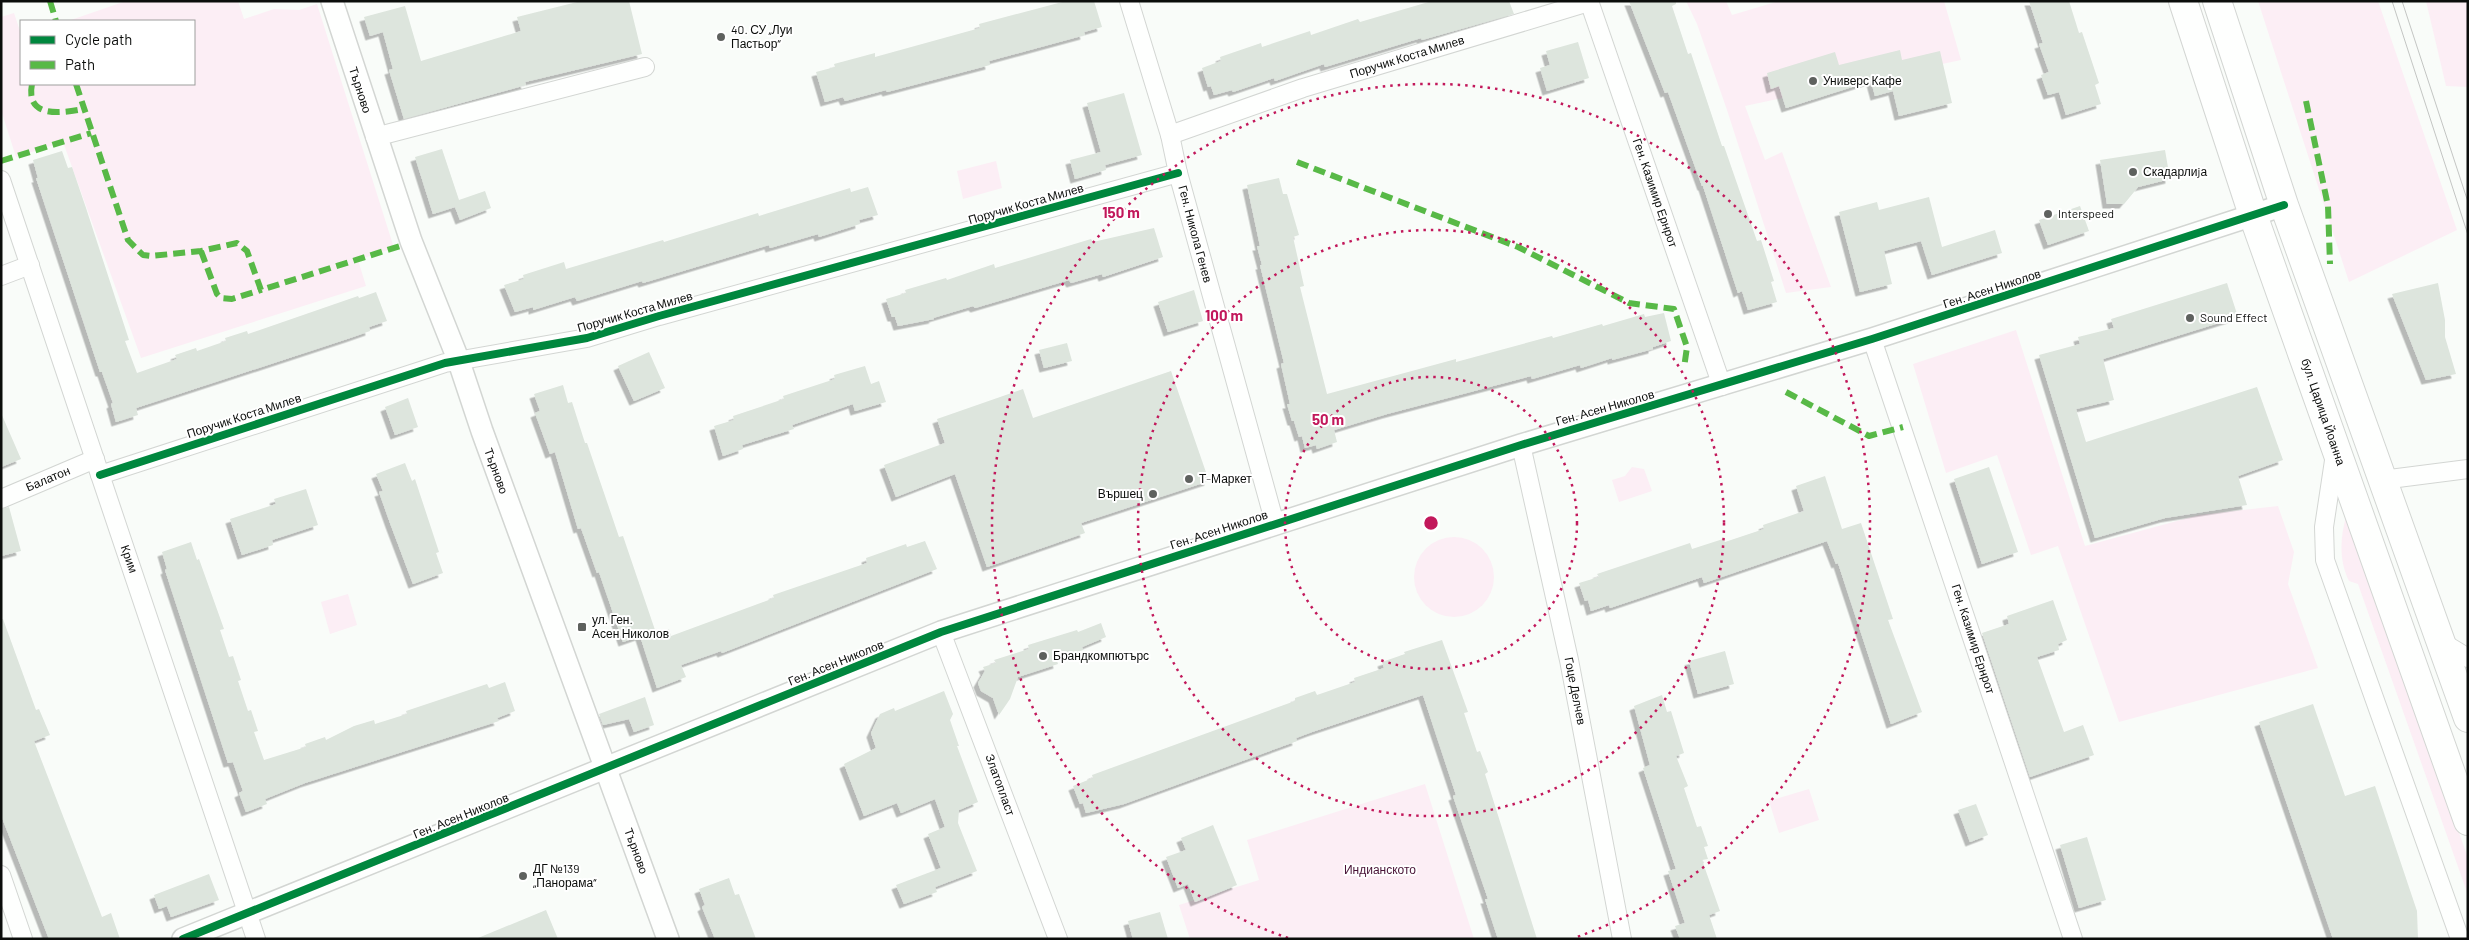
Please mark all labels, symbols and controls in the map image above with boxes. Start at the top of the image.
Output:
legend [20,20,195,85]
place label: 40. СУ „Луи Пастьор“ [731,22,792,51]
text: Cycle path [65,30,132,48]
marker: 40. СУ „Луи Пастьор“ [715,31,727,43]
street label: Поручик Коста Милев [1348,32,1466,81]
text: Path [65,55,95,73]
street label: Търново [346,65,375,115]
place label: Универс Кафе [1823,73,1902,88]
marker: Универс Кафе [1807,75,1819,87]
street label: Ген. Казимир Ернрот [1630,136,1681,250]
place label: Скадарлиjа [2143,164,2207,179]
marker: Скадарлиjа [2127,166,2139,178]
street label: Поручик Коста Милев [966,180,1085,227]
street label: Ген. Никола Генев [1176,184,1216,284]
text: 150 m [1102,203,1140,221]
place label: Interspeed [2058,206,2114,220]
marker: Interspeed [2042,208,2054,220]
street label: Ген. Асен Николов [1941,266,2042,310]
street label: Поручик Коста Милев [575,288,694,335]
text: 100 m [1205,306,1243,324]
place label: Sound Effect [2200,310,2268,324]
marker: Sound Effect [2184,312,2196,324]
street label: бул. Царица Йоанна [2298,356,2349,468]
street label: Ген. Асен Николов [1554,386,1656,428]
street label: Поручик Коста Милев [185,390,303,441]
text: 50 m [1312,410,1344,428]
street label: Търново [481,446,512,496]
street label: Балатон [23,463,72,494]
place label: Т-Маркет [1199,471,1252,486]
marker: Т-Маркет [1183,473,1195,485]
place label: Вършец [1098,486,1143,501]
marker: Вършец [1147,488,1159,500]
street label: Ген. Асен Николов [1168,507,1269,551]
centre of rings [1422,514,1440,532]
street label: Крим [118,543,141,575]
street label: Ген. Казимир Ернрот [1949,582,1998,696]
place label: ул. Ген. Асен Николов [592,612,669,640]
marker: ул. Ген. Асен Николов [576,621,588,633]
street label: Ген. Асен Николов [786,637,885,688]
place label: Брандкомпютърс [1053,648,1149,663]
marker: Брандкомпютърс [1037,650,1049,662]
street label: Гоце Делчев [1562,656,1589,726]
street label: Златопласт [983,752,1019,818]
street label: Ген. Асен Николов [411,790,510,841]
street label: Търново [621,826,652,876]
place label: ДГ №139 „Панорама“ [533,861,597,890]
park label: Индианското [1344,862,1416,877]
marker: ДГ №139 „Панорама“ [517,870,529,882]

